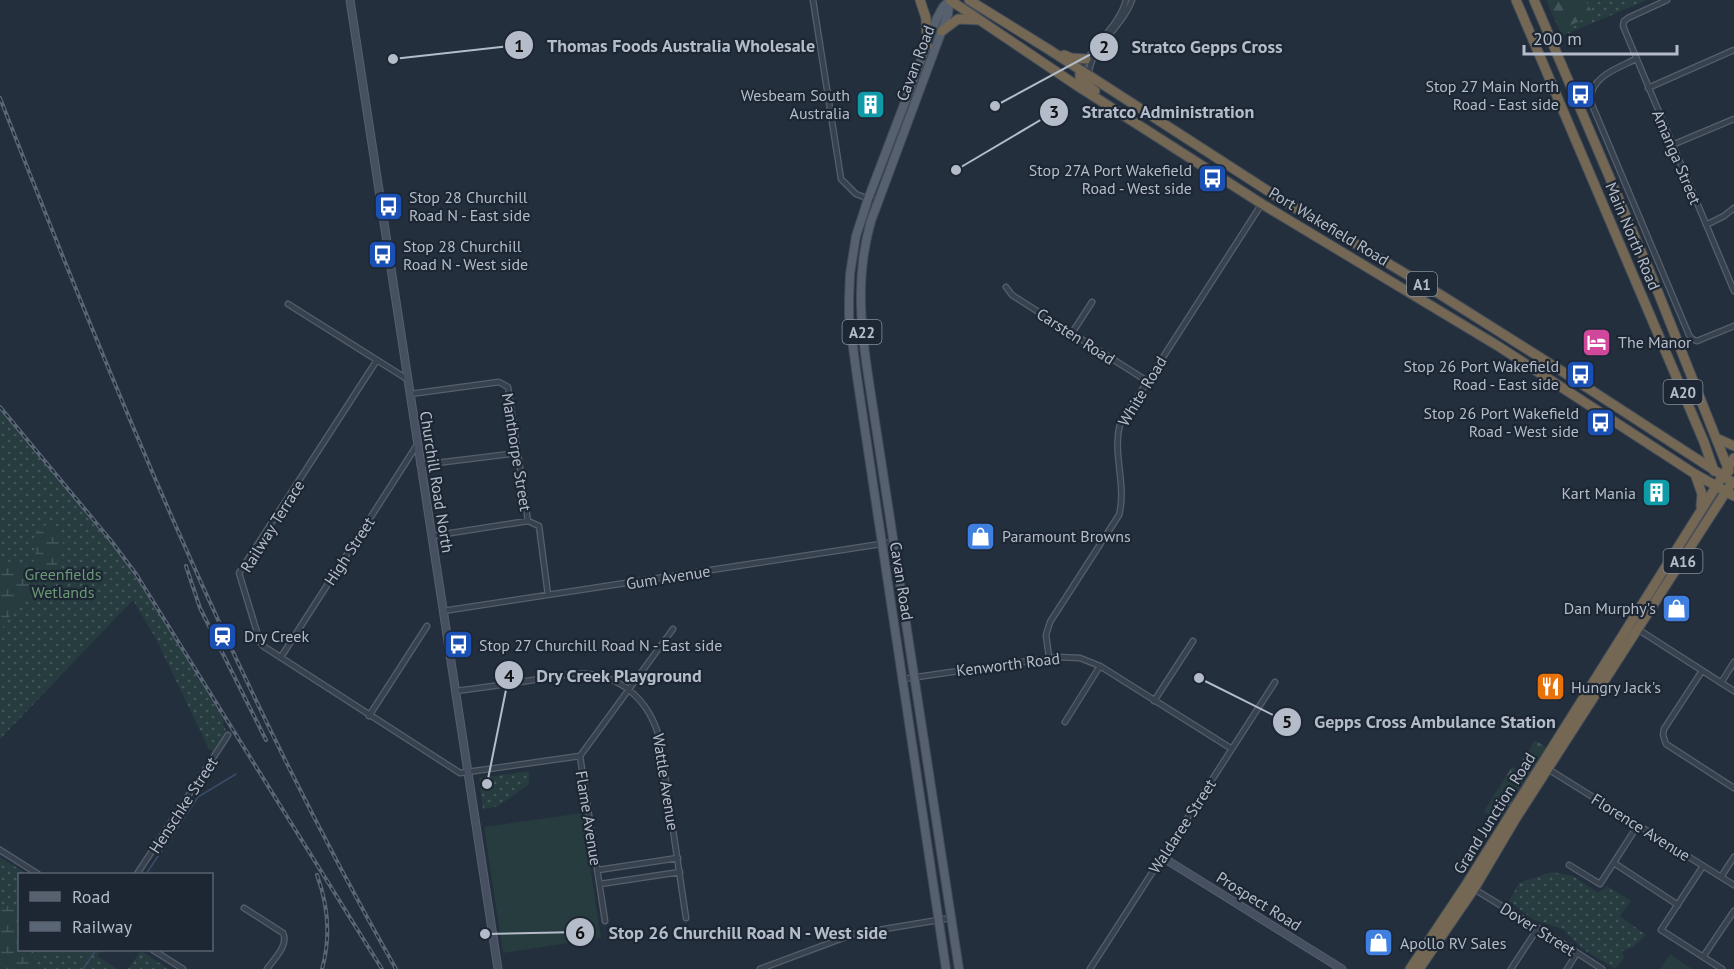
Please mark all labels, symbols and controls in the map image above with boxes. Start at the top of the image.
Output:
scale bar [1524,18,1677,56]
street label: Cavan Road [891,22,939,104]
callout: Thomas Foods Australia Wholesale [504,27,828,63]
text: 200 m [1533,27,1582,50]
callout: Stratco Gepps Cross [1089,29,1295,65]
text: 1 [514,34,524,57]
text: Thomas Foods Australia Wholesale [547,34,815,57]
text: 2 [1099,35,1109,58]
text: Stratco Gepps Cross [1131,35,1283,58]
place label: Stop 27 Main North Road - East side [1426,76,1559,114]
bus stop icon: Stop 27 Main North Road - East side [1564,79,1596,111]
place label: Wesbeam South Australia [741,85,850,123]
building icon: Wesbeam South Australia [855,88,887,120]
callout: Stratco Administration [1039,94,1266,130]
text: 3 [1049,100,1059,123]
text: Stratco Administration [1082,100,1254,123]
street label: Amanga Street [1648,107,1706,208]
place label: Stop 27A Port Wakefield Road - West side [1029,160,1192,198]
bus stop icon: Stop 27A Port Wakefield Road - West side [1197,163,1229,195]
street label: Main North Road [1601,179,1665,293]
street label: Port Wakefield Road [1265,182,1393,270]
place label: Stop 28 Churchill Road N - East side [409,187,530,225]
bus stop icon: Stop 28 Churchill Road N - East side [372,190,404,222]
place label: Stop 28 Churchill Road N - West side [403,236,528,274]
bus stop icon: Stop 28 Churchill Road N - West side [366,239,398,271]
road number: A1 [1407,272,1437,296]
street label: Carsten Road [1033,303,1119,369]
road number: A22 [842,320,882,344]
hotel icon: The Manor [1581,326,1613,358]
place label: The Manor [1618,332,1692,352]
street label: White Road [1113,353,1171,429]
place label: Stop 26 Port Wakefield Road - East side [1404,356,1559,394]
bus stop icon: Stop 26 Port Wakefield Road - East side [1564,359,1596,391]
road number: A20 [1664,380,1702,404]
street label: Manthorpe Street [498,391,536,513]
place label: Stop 26 Port Wakefield Road - West side [1424,403,1579,441]
bus stop icon: Stop 26 Port Wakefield Road - West side [1584,406,1616,438]
street label: Churchill Road North [416,410,458,554]
street label: Railway Terrace [236,476,308,576]
building icon: Kart Mania [1641,477,1673,509]
place label: Kart Mania [1562,483,1636,503]
street label: High Street [320,513,379,589]
shop icon: Paramount Browns [965,520,997,552]
place label: Paramount Browns [1002,526,1131,546]
street label: Cavan Road [886,540,918,622]
road number: A16 [1664,549,1702,573]
street label: Gum Avenue [624,560,712,594]
park label: Greenfields Wetlands [25,564,102,602]
shop icon: Dan Murphy's [1661,592,1693,624]
place label: Dan Murphy's [1564,598,1656,618]
station icon: Dry Creek [207,620,239,652]
place label: Dry Creek [244,626,309,646]
bus stop icon: Stop 27 Churchill Road N - East side [442,629,474,661]
place label: Stop 27 Churchill Road N - East side [479,635,722,655]
street label: Kenworth Road [955,648,1061,680]
callout: Dry Creek Playground [494,657,715,693]
text: 4 [504,664,514,687]
text: Dry Creek Playground [536,664,702,687]
restaurant icon: Hungry Jack's [1534,671,1566,703]
place label: Hungry Jack's [1571,677,1661,697]
callout: Gepps Cross Ambulance Station [1272,704,1568,740]
text: 5 [1282,710,1292,733]
text: Gepps Cross Ambulance Station [1314,710,1556,733]
street label: Wattle Avenue [648,732,684,832]
street label: Grand Junction Road [1449,749,1539,877]
street label: Henschke Street [144,752,222,857]
street label: Flame Avenue [572,769,606,867]
street label: Waldaree Street [1144,775,1220,877]
street label: Florence Avenue [1588,789,1694,865]
street label: Prospect Road [1213,867,1305,935]
legend [18,873,213,951]
text: Road [72,885,110,908]
street label: Dover Street [1497,898,1580,960]
callout: Stop 26 Churchill Road N - West side [565,914,901,950]
text: Railway [72,915,133,938]
text: 6 [575,921,585,944]
text: Stop 26 Churchill Road N - West side [609,921,887,944]
shop icon: Apollo RV Sales [1363,927,1395,959]
place label: Apollo RV Sales [1400,933,1507,953]

